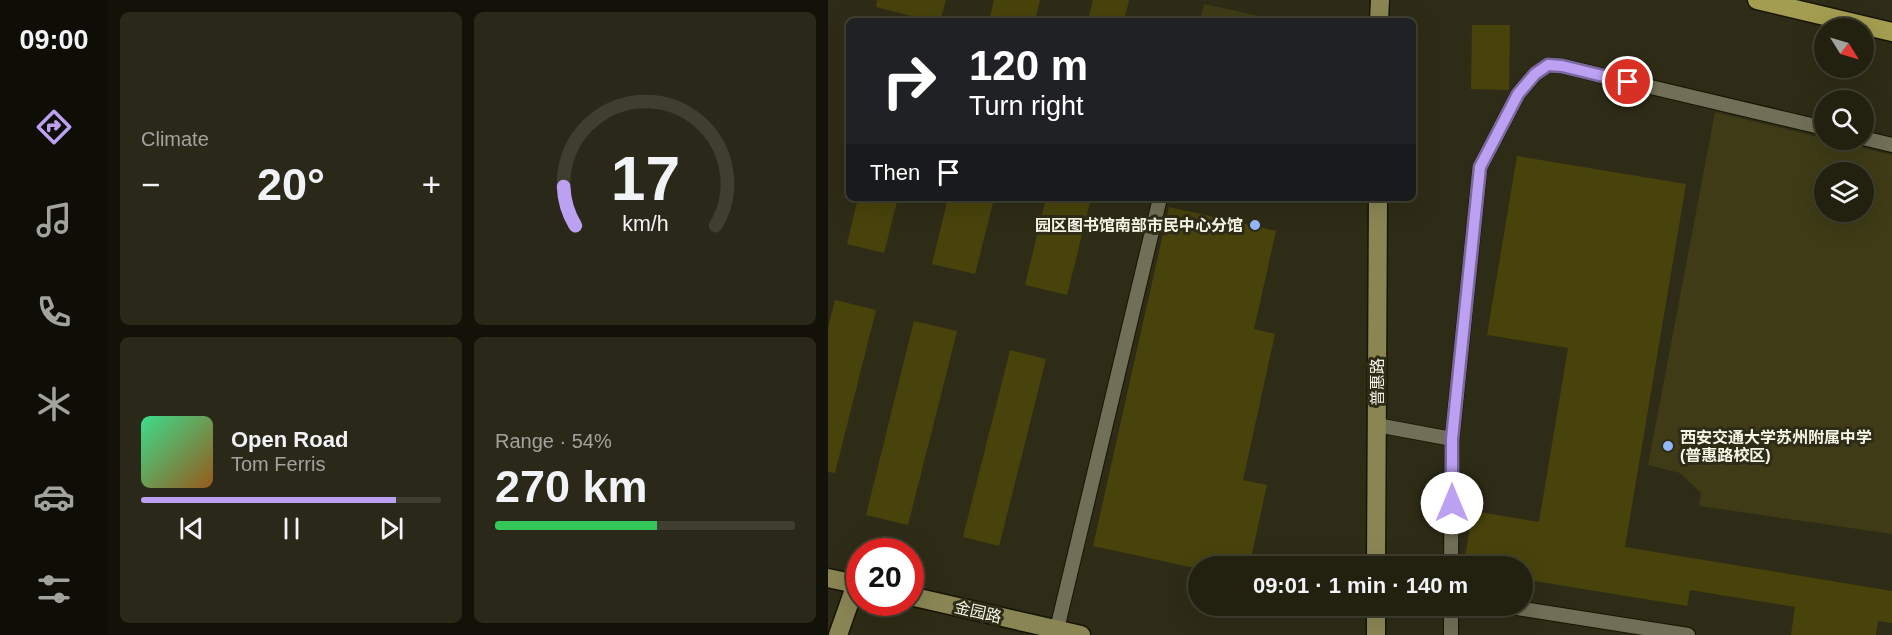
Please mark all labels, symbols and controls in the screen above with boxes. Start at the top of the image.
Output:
north arrow [1814,18,1874,78]
map controls [1814,18,1874,222]
text: 09:00 [19,25,89,55]
icon: right [870,42,948,120]
text: 120 m [969,42,1088,89]
pin [1602,56,1653,107]
icon: arrive [1611,65,1644,98]
button: search [1814,90,1874,150]
text: Turn right [969,91,1084,121]
icon: directions [33,106,75,148]
text: Climate [141,128,209,150]
text: 17 [610,144,680,213]
icon: arrive [932,156,965,189]
text: 20° [257,159,325,210]
text: Then [870,160,920,185]
button: layers [1814,162,1874,222]
text: − [141,166,160,203]
text: + [422,166,441,203]
icon: music [33,199,75,241]
text: km/h [622,212,668,236]
place label: 园区图书馆南部市民中心分馆 [1035,217,1243,234]
marker: 园区图书馆南部市民中心分馆 [1248,218,1262,232]
icon: phone [33,291,75,333]
street label: 普惠路 [1369,358,1386,406]
icon: climate [33,383,75,425]
text: Open Road [231,427,348,452]
place label: 西安交通大学苏州附属中学 (普惠路校区) [1680,428,1872,464]
text: Range · 54% [495,430,612,452]
marker: 西安交通大学苏州附属中学 (普惠路校区) [1661,439,1675,453]
text: Tom Ferris [231,453,325,475]
text: 270 km [495,461,648,512]
position arrow [1420,471,1484,535]
icon: car [33,476,75,518]
icon: previous [175,512,208,545]
icon: pause [275,512,308,545]
icon: next [375,512,408,545]
speed limit sign: 20 [846,538,924,616]
icon: filters [33,568,75,610]
text: 09:01 · 1 min · 140 m [1253,573,1468,598]
street label: 金园路 [953,598,1003,626]

